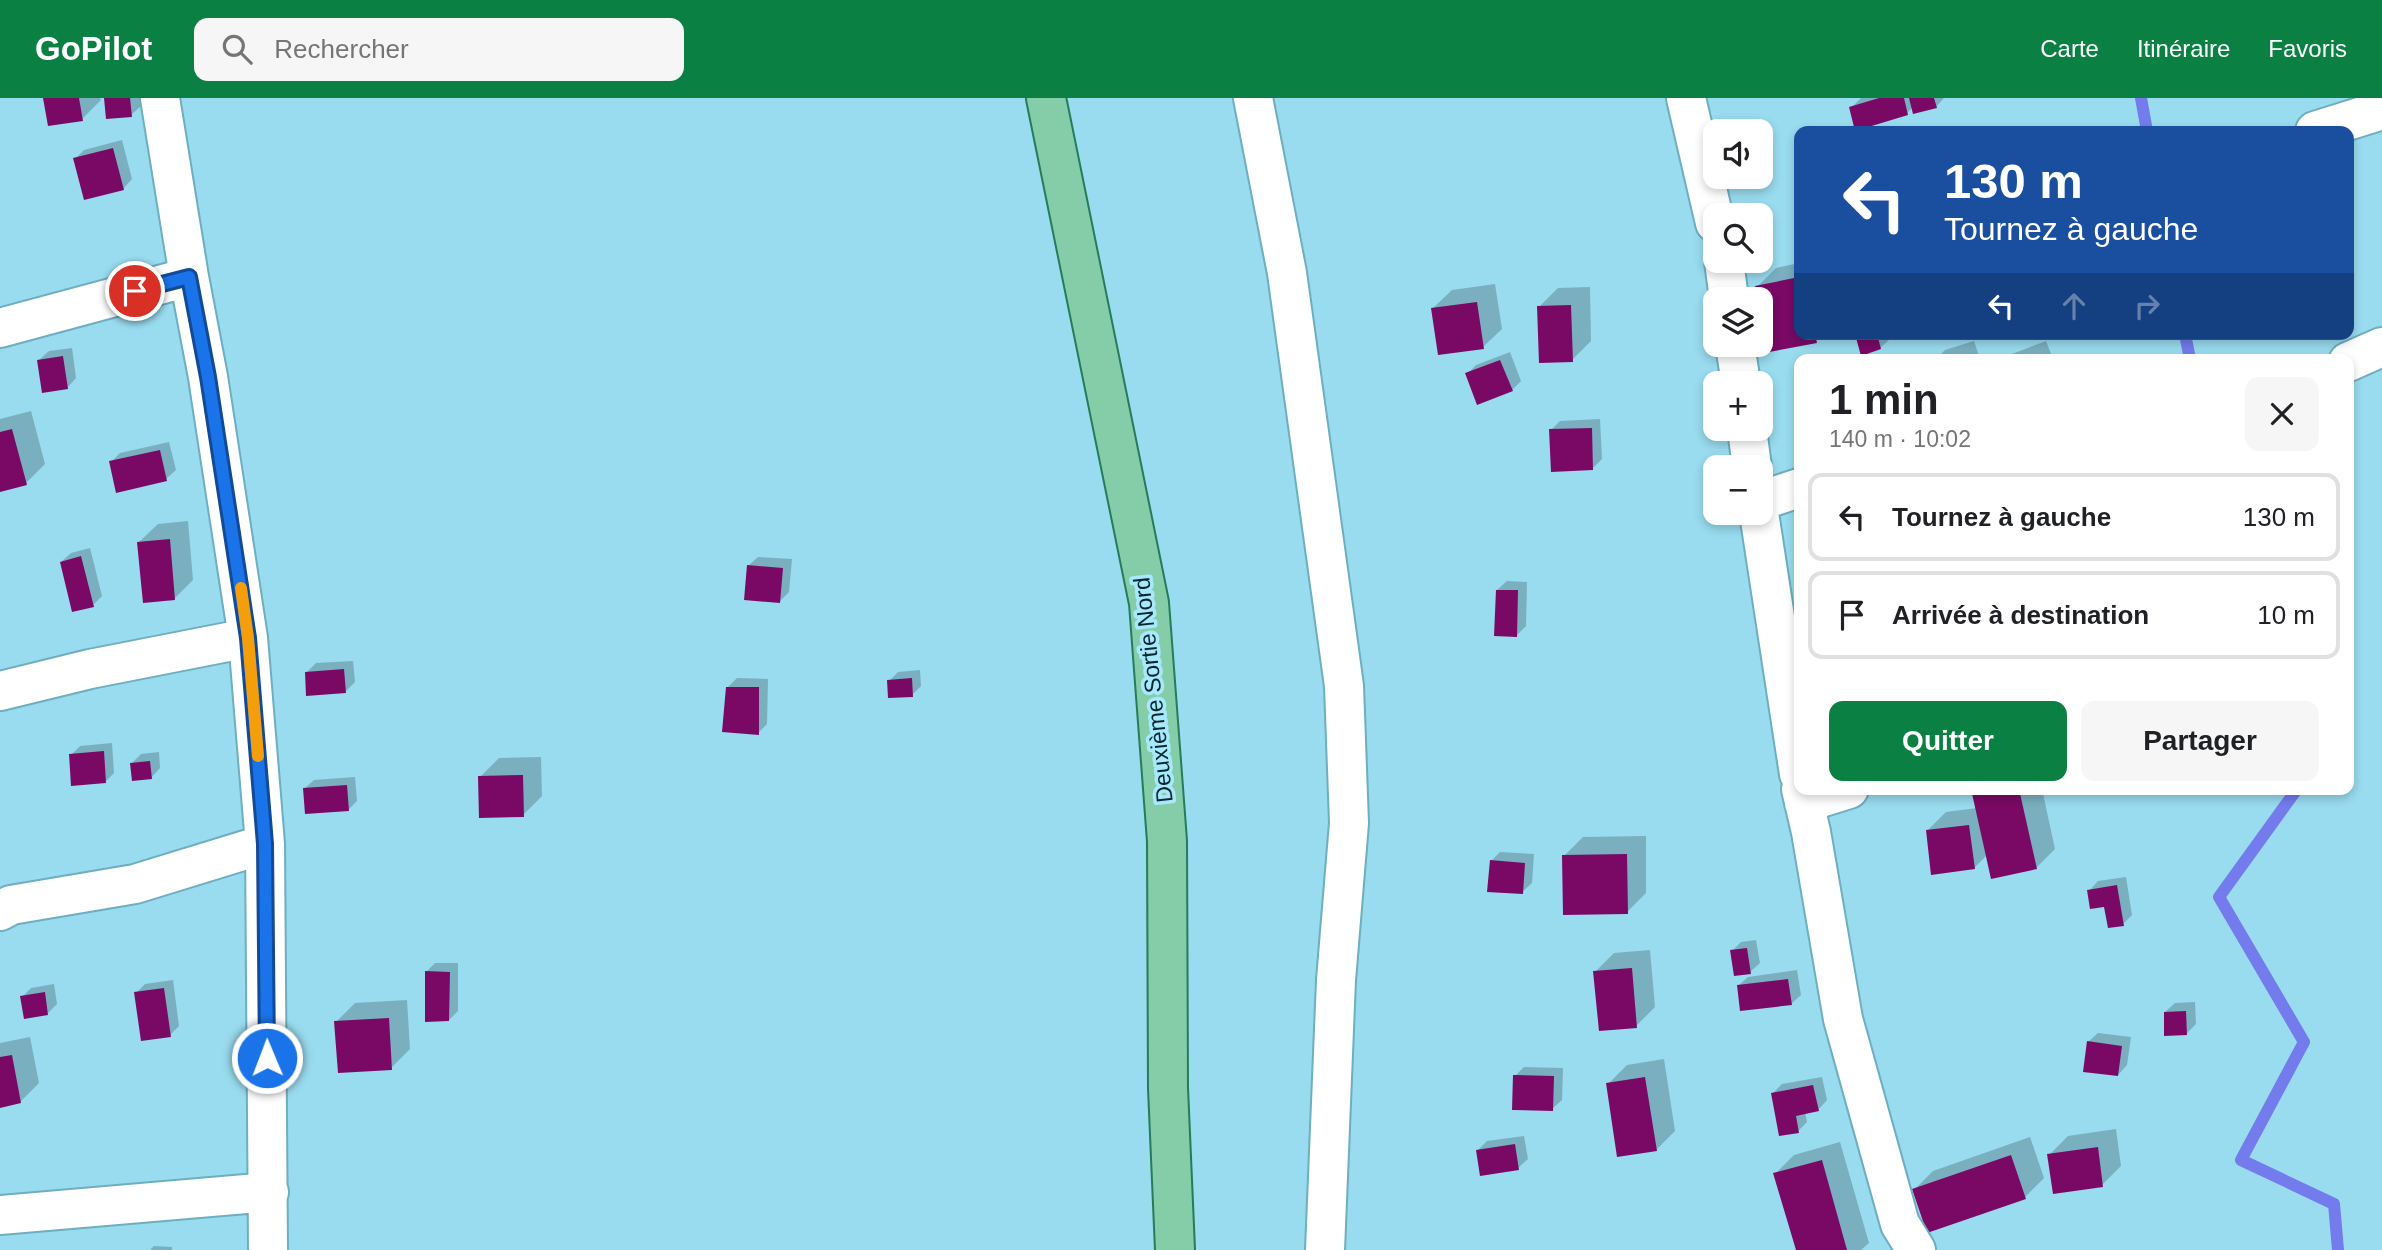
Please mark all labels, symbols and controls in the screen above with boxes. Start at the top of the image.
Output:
search box [194,18,684,81]
text: GoPilot [35,30,152,67]
icon: search [218,30,256,68]
text: Rechercher [274,34,409,64]
text: Carte [2040,35,2099,62]
text: Itinéraire [2137,35,2230,62]
text: Favoris [2268,35,2347,62]
map controls [1703,119,1773,525]
button: sound [1703,119,1773,189]
icon: left [1829,154,1920,245]
text: 130 m [1944,154,2083,208]
button: search [1703,203,1773,273]
text: Tournez à gauche [1944,211,2198,247]
pin [105,261,165,321]
icon: arrive [116,272,154,310]
button: layers [1703,287,1773,357]
icon: left [1982,287,2020,325]
icon: ahead [2055,287,2093,325]
icon: right [2128,287,2166,325]
button: + [1703,371,1773,441]
text: 1 min [1829,376,1939,423]
button: close [2245,377,2319,451]
text: 140 m · 10:02 [1829,426,1971,452]
button: − [1703,455,1773,525]
icon: left [1833,498,1871,536]
text: Tournez à gauche [1892,502,2111,532]
text: 130 m [2243,502,2315,532]
street label: Deuxième Sortie Nord [1128,576,1178,804]
icon: arrive [1833,596,1871,634]
text: Arrivée à destination [1892,600,2149,630]
text: 10 m [2257,600,2315,630]
button: Quitter [1829,701,2067,781]
button: Partager [2081,701,2319,781]
position arrow [230,1021,304,1095]

